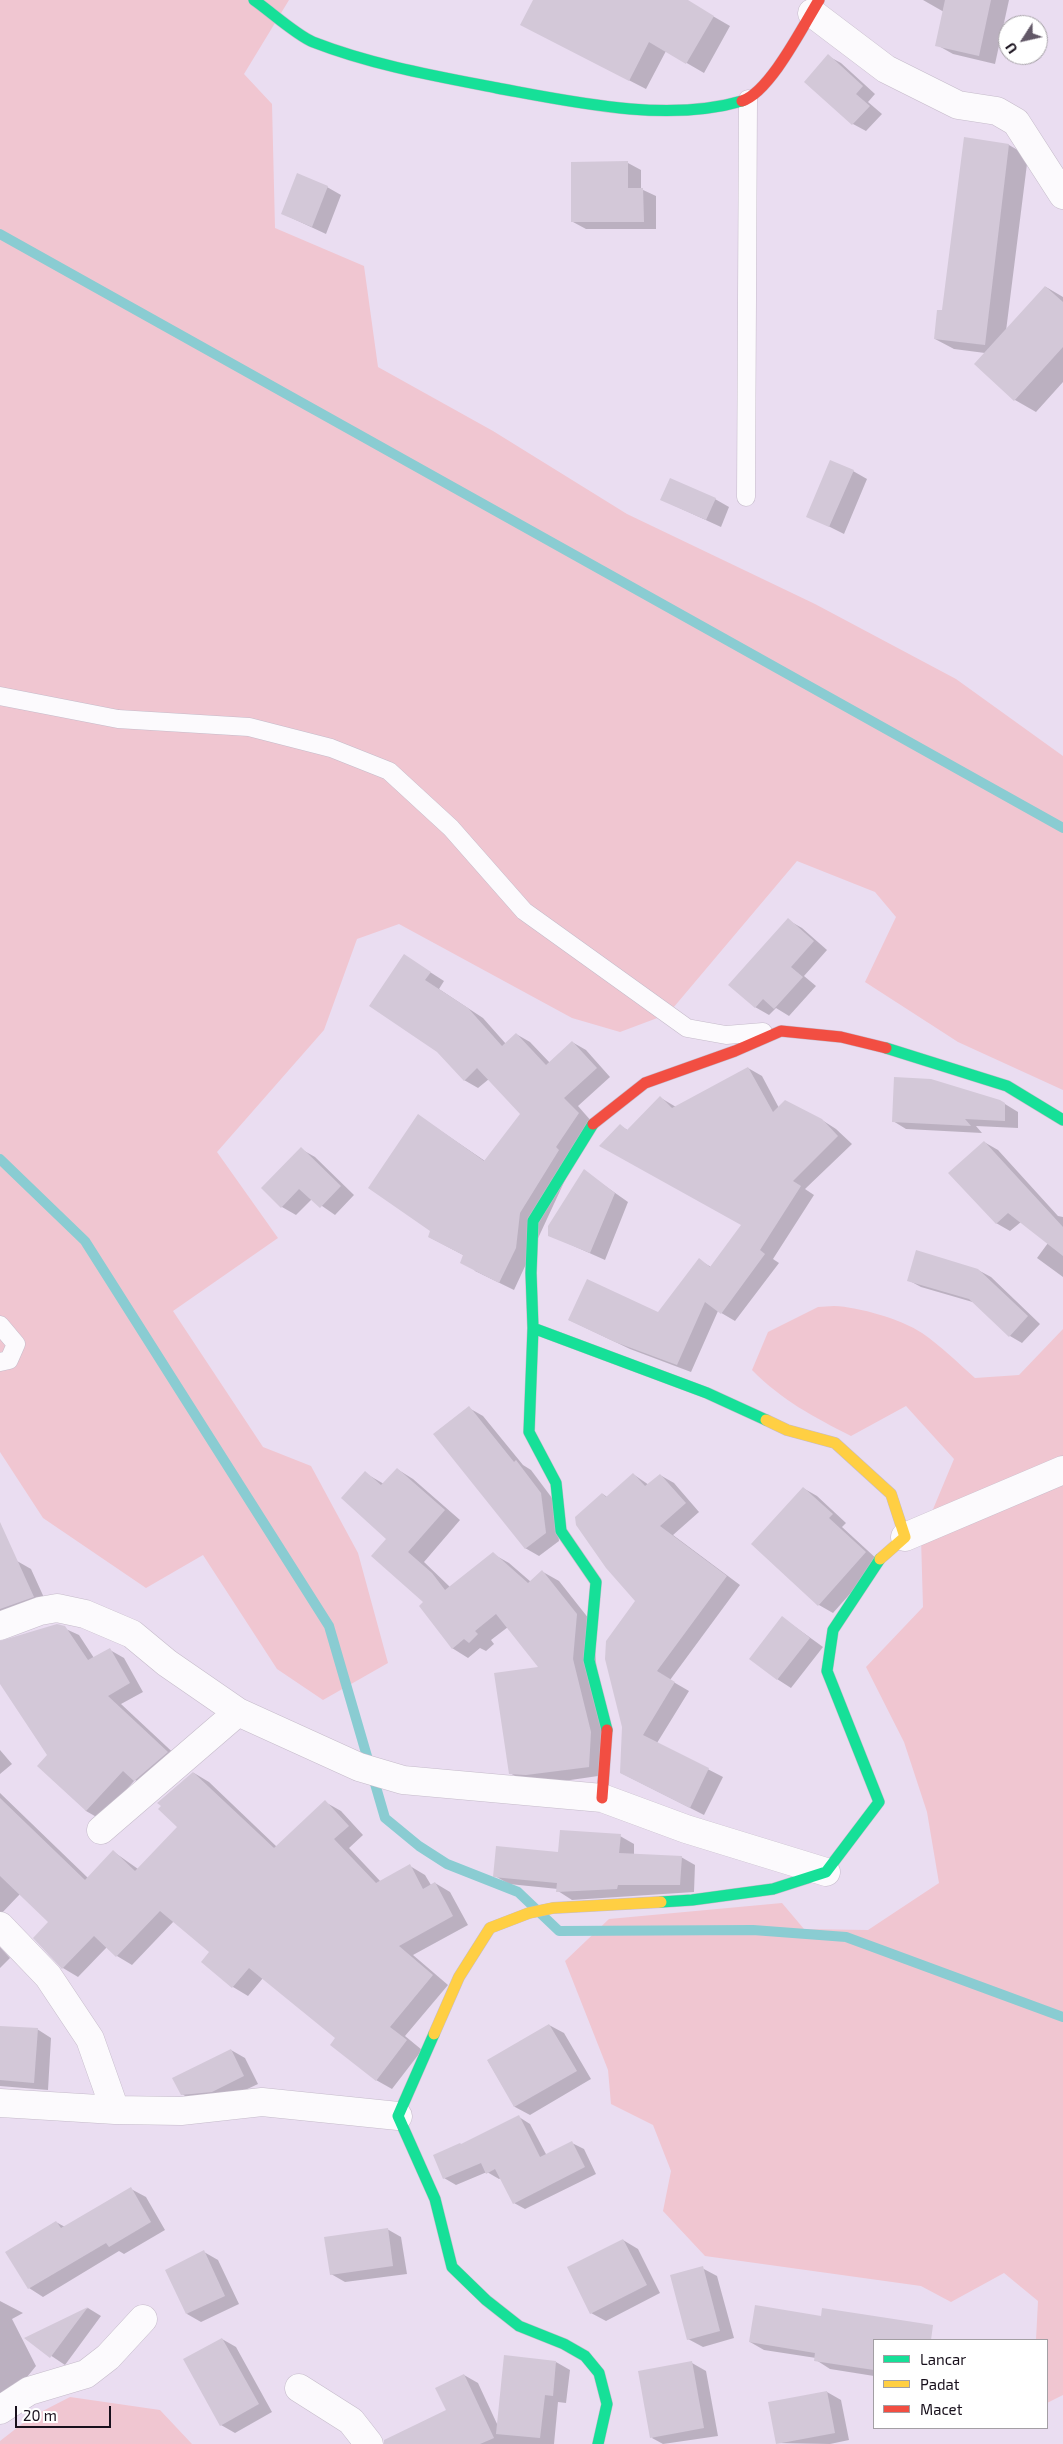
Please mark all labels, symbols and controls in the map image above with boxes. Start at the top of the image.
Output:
north arrow [998,15,1048,65]
text: U [1001,40,1021,57]
legend [873,2339,1048,2429]
text: Lancar [920,2350,966,2368]
text: Padat [920,2375,960,2393]
scale bar [18,2396,114,2428]
text: Macet [920,2400,962,2418]
text: 20 m [23,2406,57,2424]

